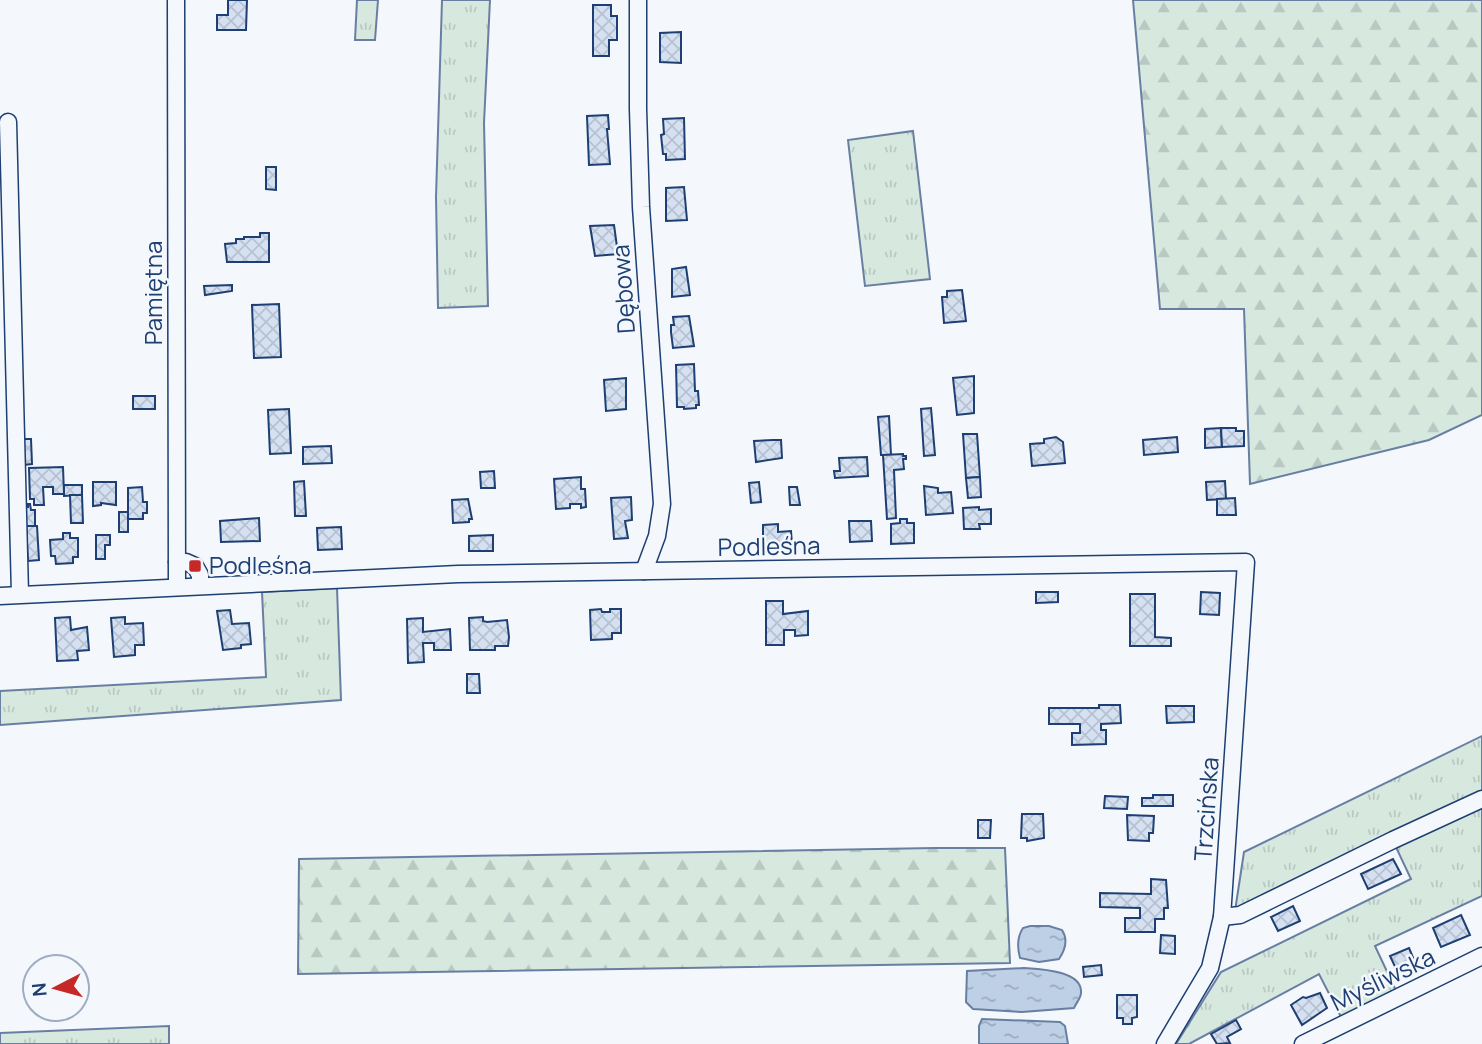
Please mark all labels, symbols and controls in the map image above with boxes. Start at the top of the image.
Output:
street label: Pamiętna [136,241,169,345]
street label: Dębowa [603,244,642,335]
street label: Podleśna [717,528,821,563]
place label: Podleśna [209,548,312,581]
marker: Podleśna [187,558,203,574]
street label: Trzcińska [1185,756,1226,862]
street label: Myśliwska [1325,939,1440,1018]
north arrow [21,953,91,1023]
text: N [25,982,53,998]

